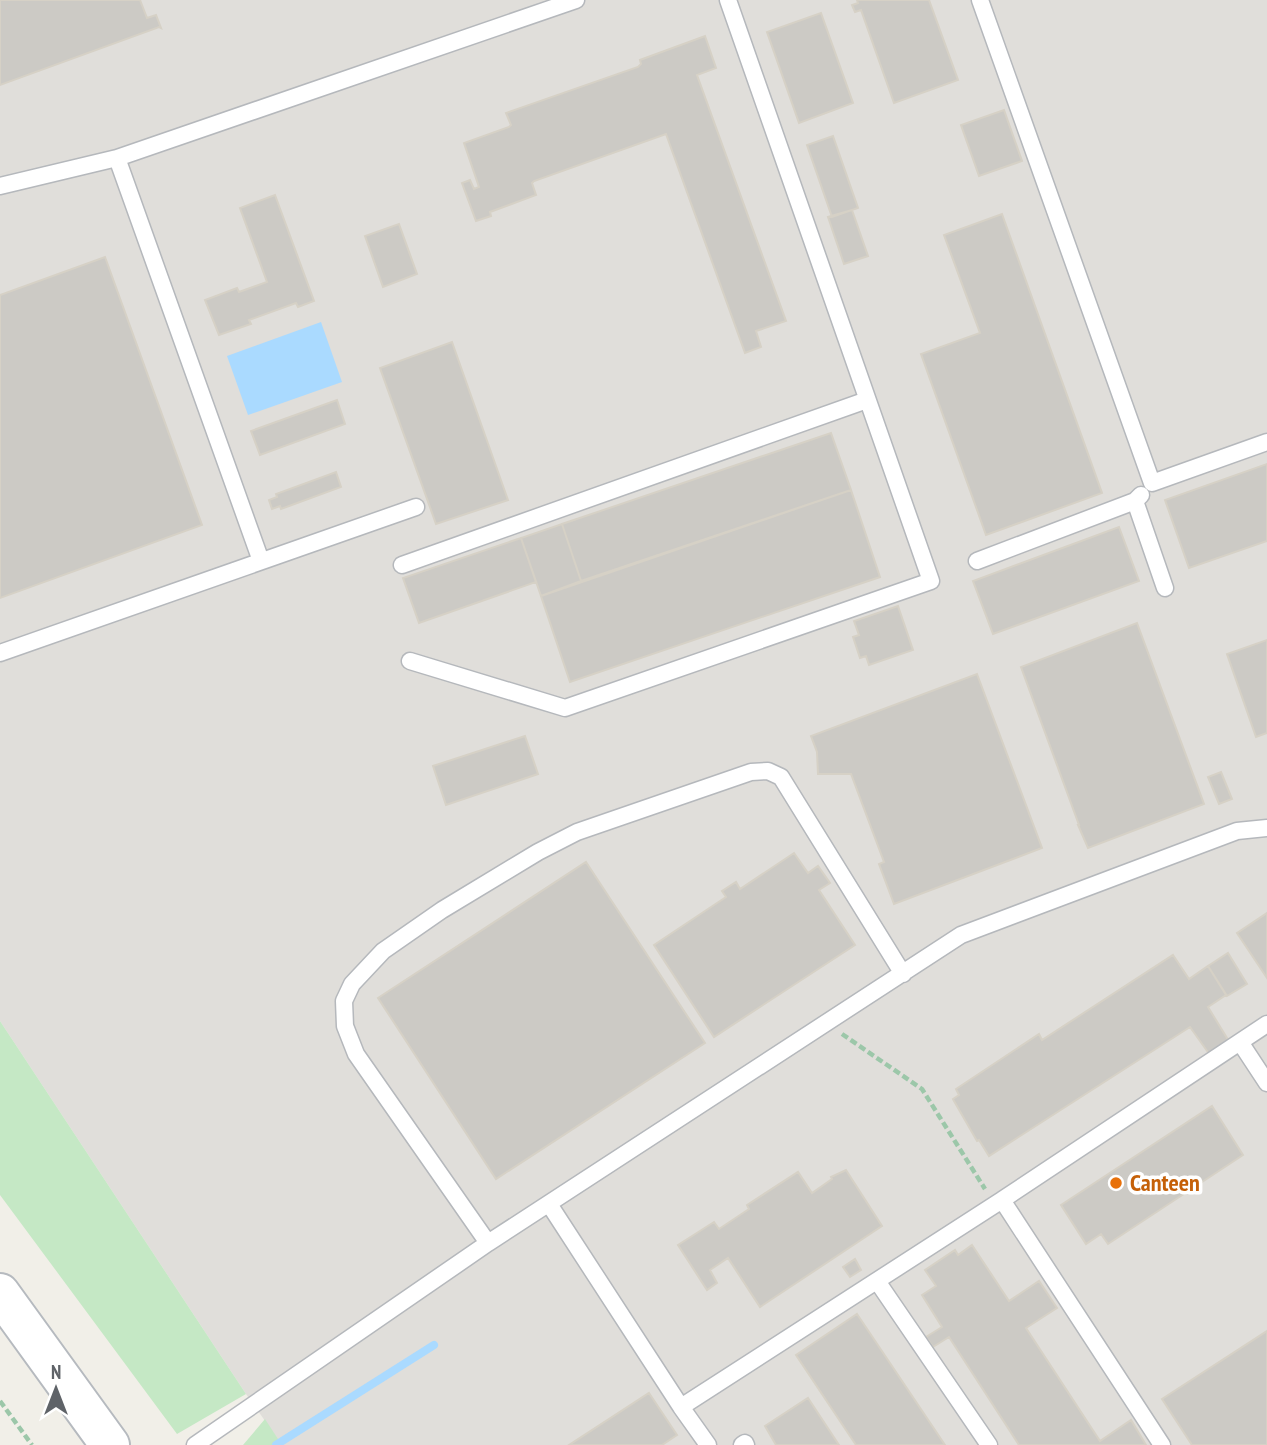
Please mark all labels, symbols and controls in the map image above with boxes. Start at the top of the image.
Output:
place label: Canteen [1130,1167,1200,1198]
marker: Canteen [1108,1175,1124,1191]
north arrow [21,1354,91,1424]
text: N [51,1360,61,1384]

